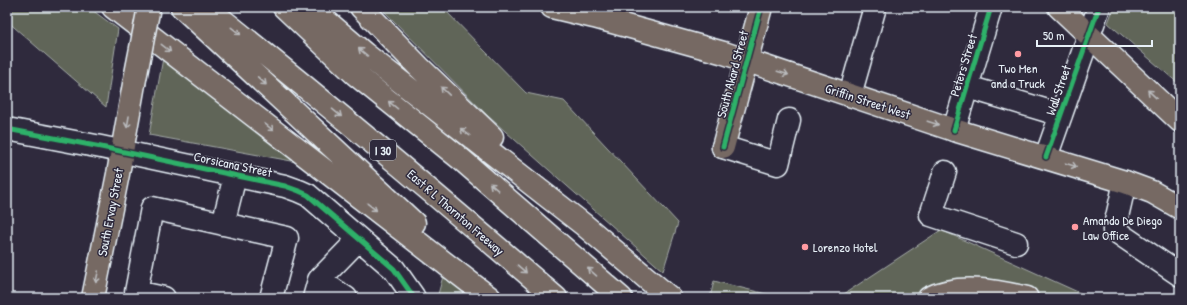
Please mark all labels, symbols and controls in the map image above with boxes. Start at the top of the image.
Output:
scale bar [1037,22,1152,48]
one-way arrow [231,27,242,35]
text: 50 m [1043,27,1064,44]
street label: South Akard Street [712,28,752,120]
street label: Peters Street [945,31,981,98]
one-way arrow [160,44,171,52]
one-way arrow [358,47,368,56]
marker: Two Men and a Truck [1013,49,1023,59]
place label: Two Men and a Truck [991,59,1046,92]
street label: Wall Street [1041,62,1075,117]
one-way arrow [777,70,790,77]
one-way arrow [257,76,267,86]
street label: Griffin Street West [823,79,913,123]
one-way arrow [440,87,450,96]
one-way arrow [1147,89,1157,99]
one-way arrow [388,100,399,109]
one-way arrow [332,108,343,117]
one-way arrow [123,115,131,128]
one-way arrow [927,120,940,127]
one-way arrow [263,123,274,132]
one-way arrow [460,127,471,136]
road number: I 30 [370,140,396,160]
street label: Corsicana Street [192,147,274,181]
one-way arrow [1064,162,1077,169]
street label: East R L Thornton Freeway [404,165,509,259]
street label: South Ervay Street [93,166,127,257]
one-way arrow [488,183,499,192]
one-way arrow [366,202,377,211]
place label: Amando De Diego Law Office [1083,211,1162,244]
marker: Amando De Diego Law Office [1070,222,1080,232]
place label: Lorenzo Hotel [813,238,878,256]
marker: Lorenzo Hotel [800,242,810,252]
one-way arrow [517,264,528,273]
one-way arrow [587,268,597,277]
one-way arrow [93,270,101,283]

